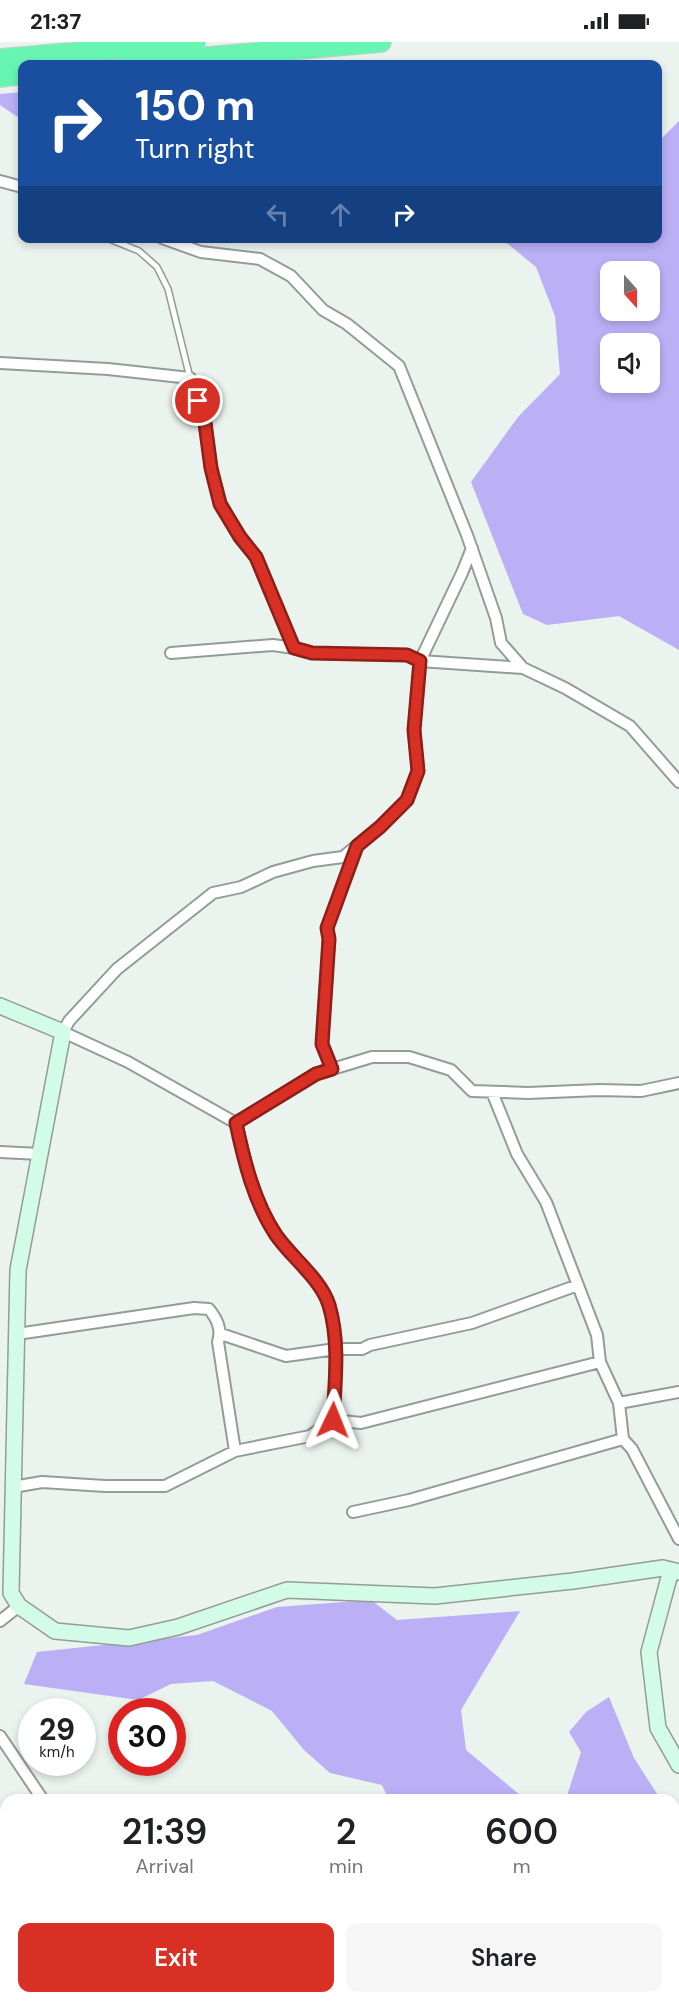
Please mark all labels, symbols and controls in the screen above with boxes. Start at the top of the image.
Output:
text: 21:37 [30,7,81,36]
text: 150 m [135,78,255,133]
icon: right [36,84,114,162]
text: Turn right [135,131,255,166]
icon: left [261,198,294,231]
icon: ahead [324,198,357,231]
icon: right [387,198,420,231]
north arrow [600,261,660,321]
map controls [600,261,660,393]
button: sound [600,333,660,393]
pin [172,375,223,426]
icon: arrive [181,384,214,417]
position arrow [301,1388,365,1452]
speed limit sign: 30 [108,1698,186,1776]
text: 29 [39,1710,75,1749]
text: km/h [39,1742,75,1762]
text: 21:39 [122,1808,207,1855]
text: 2 [336,1808,357,1855]
text: 600 [485,1808,558,1855]
text: Arrival [135,1853,194,1879]
text: min [329,1853,363,1879]
text: m [513,1853,530,1879]
button: Exit [18,1923,334,1992]
button: Share [346,1923,662,1992]

